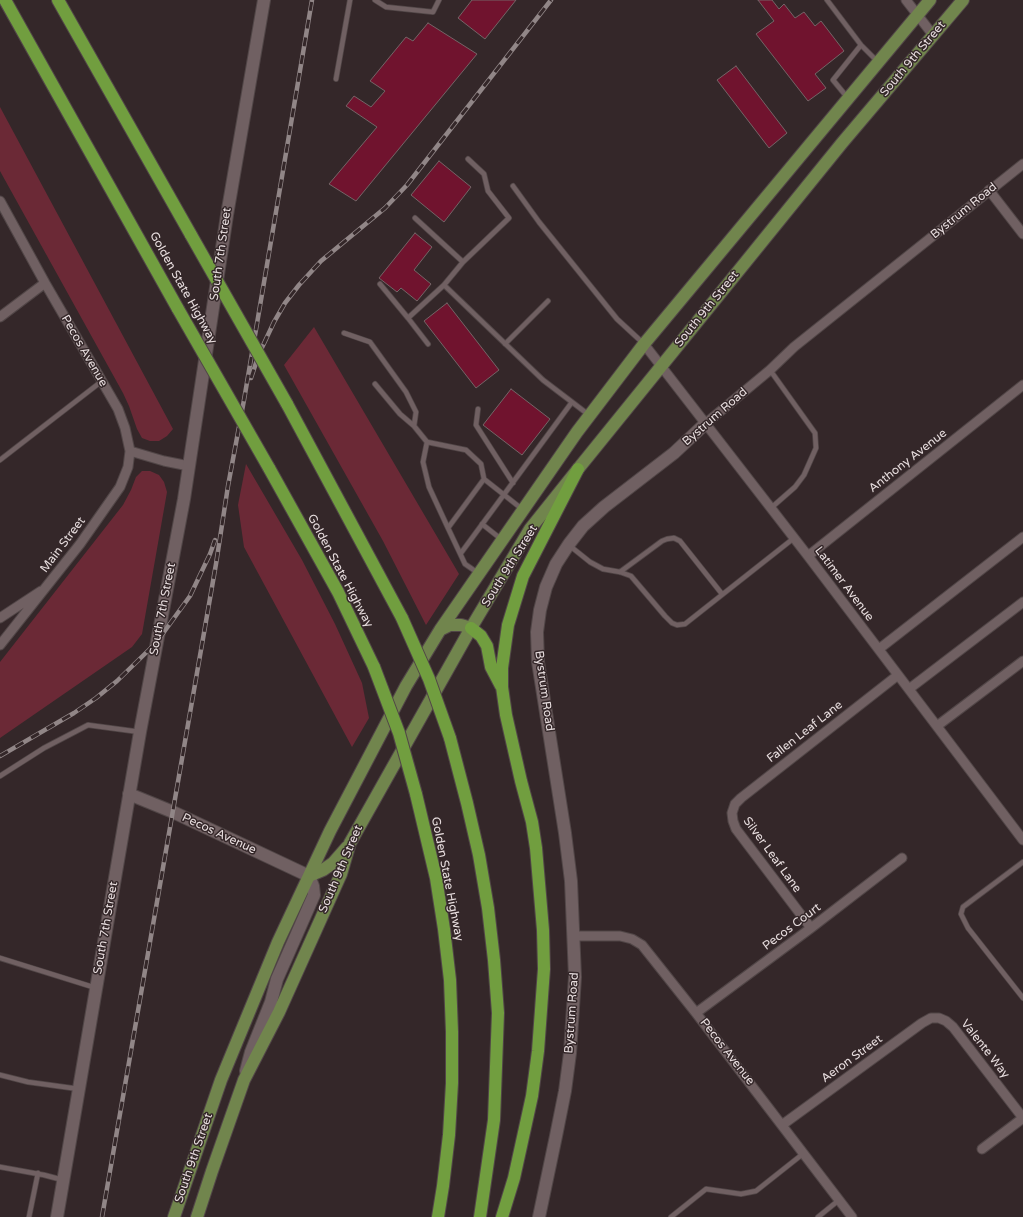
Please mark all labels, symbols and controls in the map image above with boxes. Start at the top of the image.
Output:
street label: South 9th Street [877,18,949,100]
street label: Bystrum Road [928,180,1000,242]
street label: South 7th Street [207,207,235,301]
street label: Golden State Highway [146,229,220,347]
street label: South 9th Street [672,268,742,350]
street label: Pecos Avenue [58,313,110,389]
street label: Bystrum Road [680,385,750,449]
street label: Anthony Avenue [866,426,950,496]
street label: Golden State Highway [304,512,376,630]
street label: Main Street [37,514,89,576]
street label: South 9th Street [479,522,541,610]
street label: Latimer Avenue [811,544,877,624]
street label: South 7th Street [147,562,179,656]
street label: Bystrum Road [531,650,557,732]
street label: Fallen Leaf Lane [764,698,846,766]
street label: Pecos Avenue [180,811,258,857]
street label: Silver Leaf Lane [740,814,804,896]
street label: Golden State Highway [428,816,466,942]
street label: South 9th Street [316,823,366,915]
street label: South 7th Street [91,881,121,975]
street label: Pecos Court [760,900,824,954]
street label: Bystrum Road [562,972,582,1054]
street label: Pecos Avenue [697,1016,757,1088]
street label: Valente Way [958,1017,1012,1081]
street label: Aeron Street [819,1032,885,1086]
street label: South 9th Street [172,1111,216,1205]

